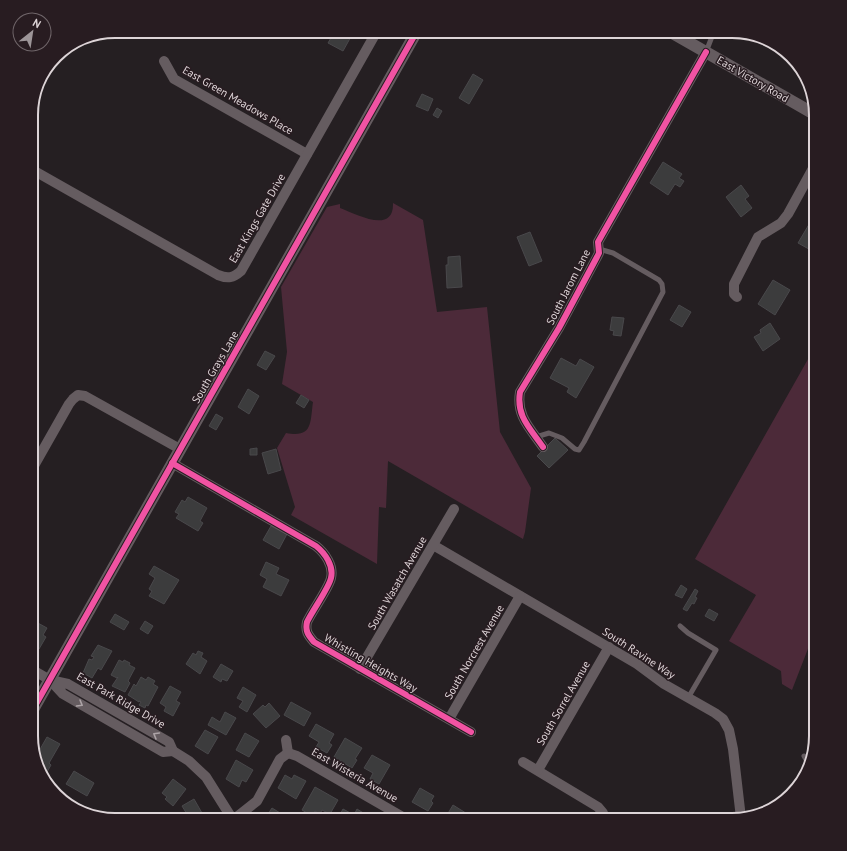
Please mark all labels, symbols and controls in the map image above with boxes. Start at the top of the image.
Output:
north arrow [12,12,52,52]
text: N [30,15,44,31]
street label: East Victory Road [715,53,791,105]
street label: East Green Meadows Place [180,63,296,138]
street label: East Kings Gate Drive [226,171,288,265]
street label: South Jarom Lane [543,246,593,327]
street label: South Grays Lane [189,328,242,406]
street label: South Wasatch Avenue [364,533,430,632]
street label: South Norcrest Avenue [441,602,507,702]
street label: South Ravine Way [600,624,679,682]
street label: Whistling Heights Way [322,631,421,696]
street label: South Sorrel Avenue [533,658,593,748]
street label: East Park Ridge Drive [74,669,168,731]
one-way arrow [76,699,83,706]
one-way arrow [153,732,160,739]
street label: East Wisteria Avenue [309,745,401,806]

